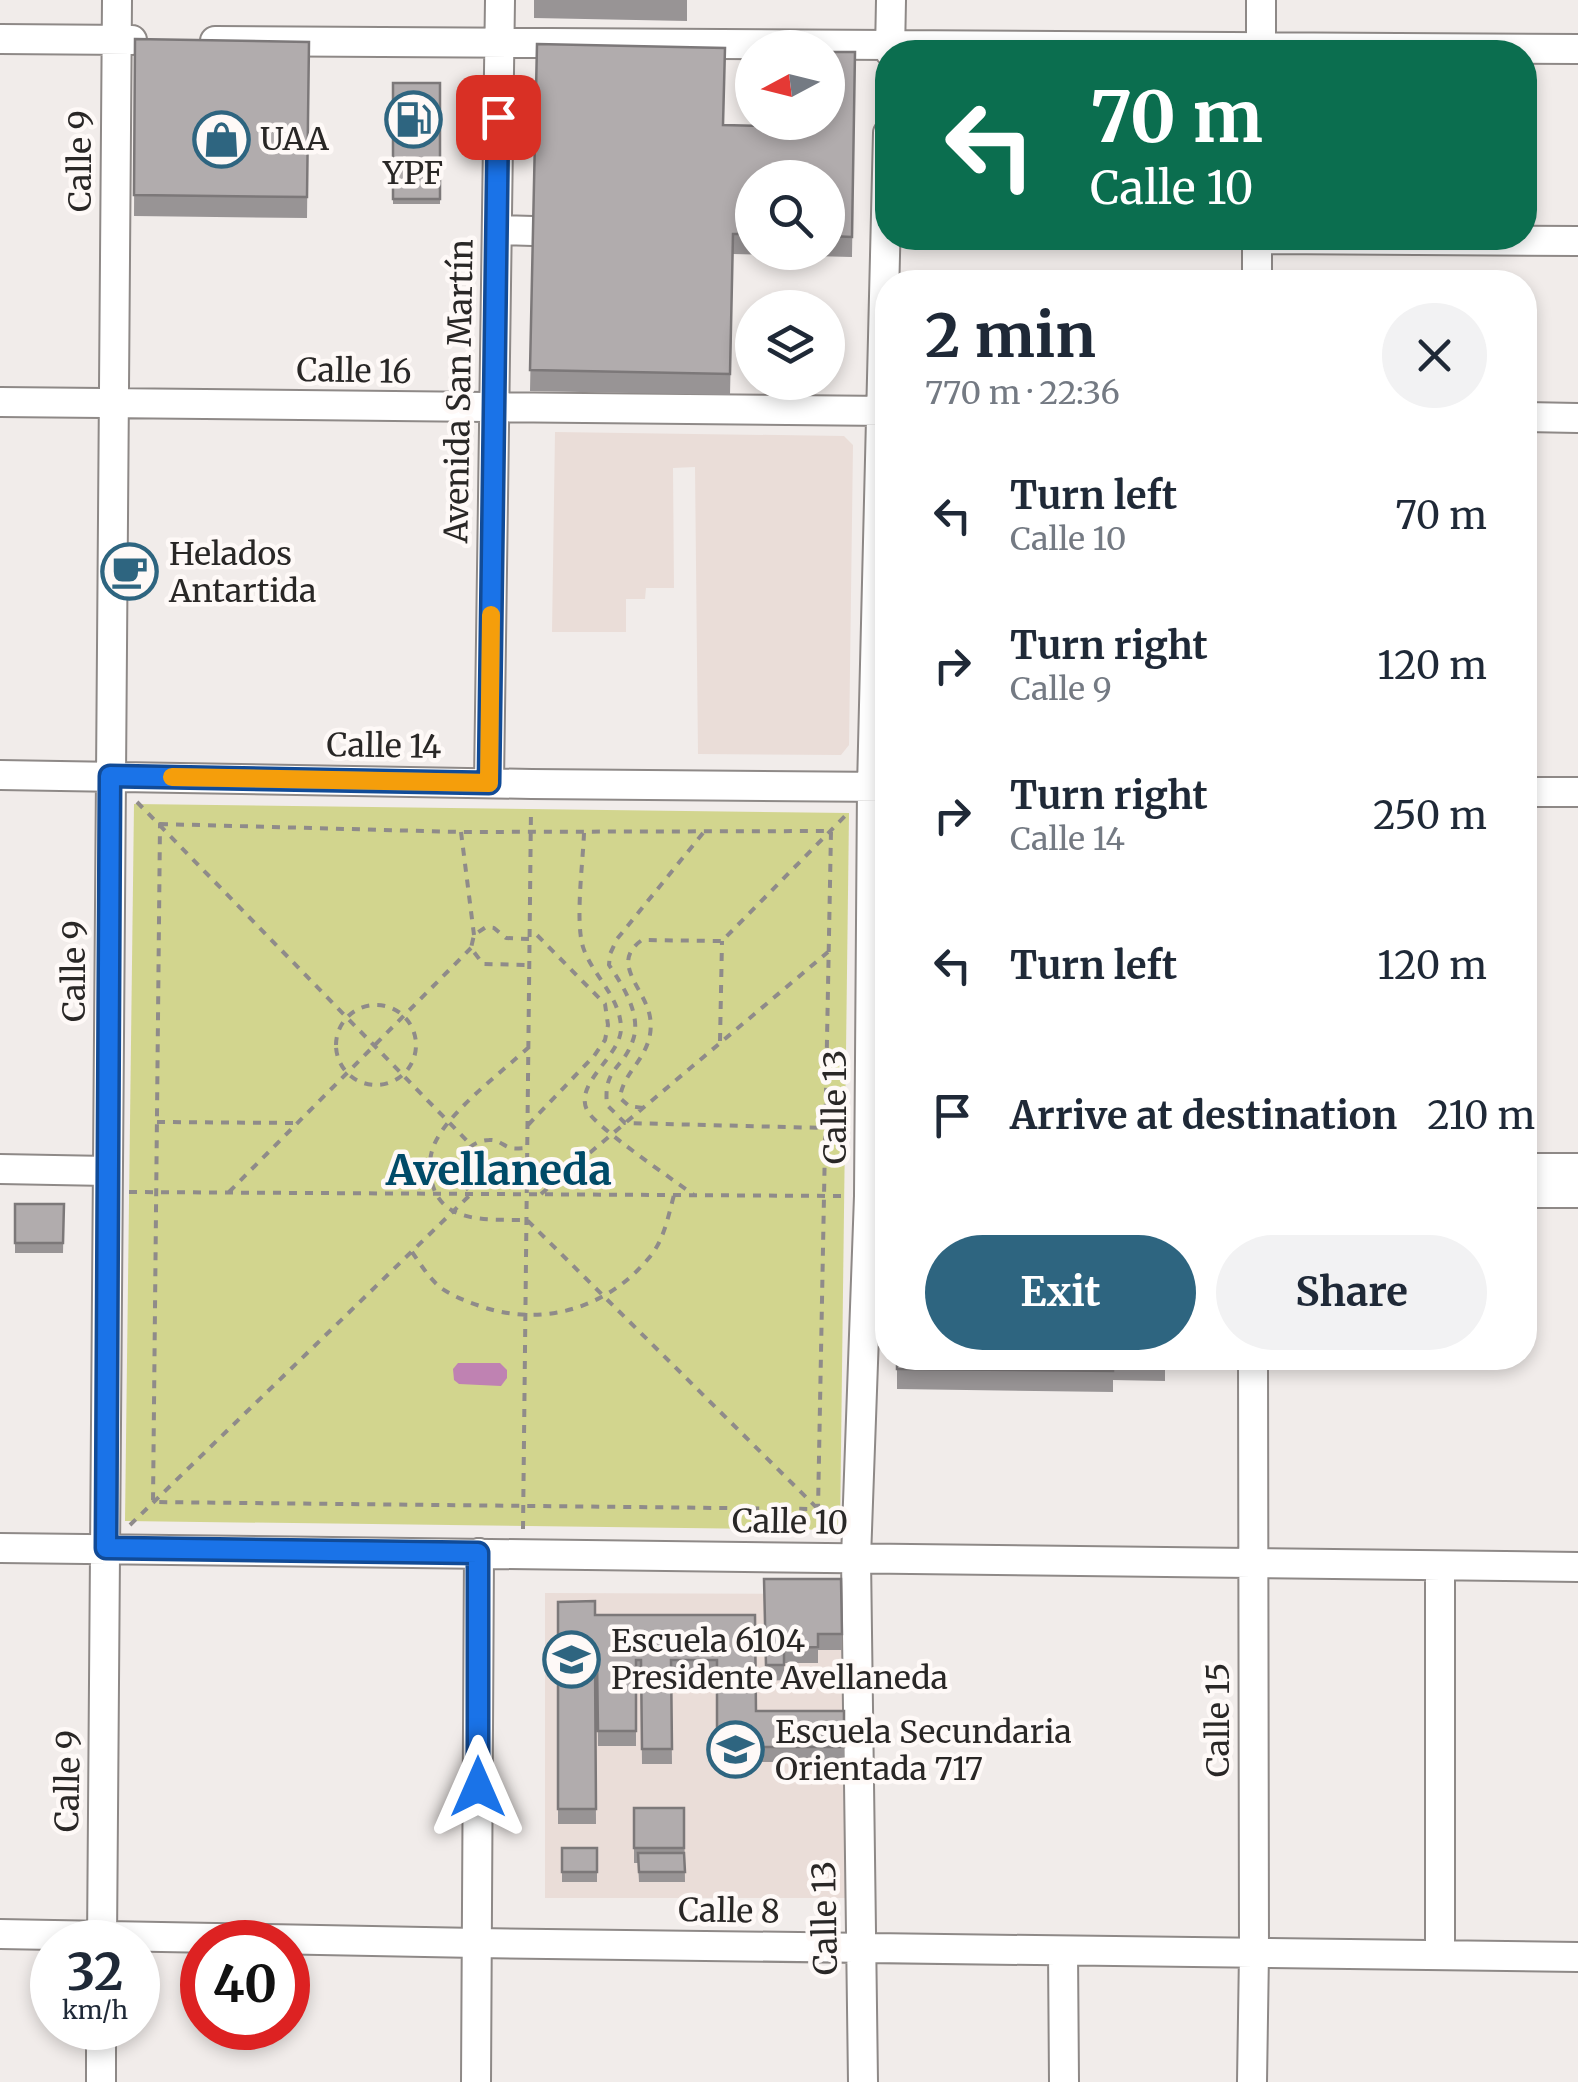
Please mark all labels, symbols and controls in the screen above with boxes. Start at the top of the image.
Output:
north arrow [735,30,845,140]
map controls [735,30,845,400]
text: 70 m [1090,73,1263,161]
pin [456,75,541,160]
icon: left [925,80,1055,210]
fuel station icon: YPF [383,89,443,149]
icon: arrive [471,90,526,145]
shop icon: UAA [191,109,251,169]
street label: Calle 9 [60,110,100,212]
place label: UAA [260,119,329,159]
place label: YPF [382,153,443,193]
button: search [735,160,845,270]
text: Calle 10 [1090,160,1254,216]
street label: Avenida San Martín [436,239,482,544]
button: layers [735,290,845,400]
text: 2 min [925,298,1096,373]
button: close [1382,303,1487,408]
street label: Calle 16 [296,350,412,392]
text: 770 m · 22:36 [925,373,1120,413]
text: Turn left [1010,472,1177,519]
icon: left [925,488,980,543]
text: 70 m [1395,492,1487,539]
text: Calle 10 [1010,519,1126,559]
place label: Helados Antartida [168,534,316,611]
cafe icon: Helados Antartida [100,542,160,602]
text: Turn right [1010,622,1208,669]
icon: right [925,638,980,693]
text: 120 m [1377,642,1487,689]
text: Calle 9 [1010,669,1112,709]
street label: Calle 14 [326,725,442,767]
text: Turn right [1010,772,1208,819]
icon: right [925,788,980,843]
text: 250 m [1373,792,1487,839]
text: Calle 14 [1010,819,1125,859]
street label: Calle 9 [54,920,94,1022]
icon: left [925,938,980,993]
text: Turn left [1010,942,1177,989]
text: 120 m [1377,942,1487,989]
street label: Calle 13 [815,1050,855,1164]
icon: arrive [925,1088,980,1143]
text: Arrive at destination [1010,1092,1397,1139]
text: 210 m [1427,1092,1535,1139]
district label: Avellaneda [385,1144,612,1196]
button: Exit [925,1235,1196,1350]
button: Share [1216,1235,1487,1350]
street label: Calle 10 [732,1501,848,1543]
place label: Escuela 6104 Presidente Avellaneda [611,1621,948,1698]
school or university icon: Escuela 6104 Presidente Avellaneda [542,1629,602,1689]
street label: Calle 15 [1198,1663,1238,1777]
place label: Escuela Secundaria Orientada 717 [775,1712,1072,1789]
school or university icon: Escuela Secundaria Orientada 717 [706,1720,766,1780]
street label: Calle 9 [47,1730,89,1832]
position arrow [426,1735,530,1839]
street label: Calle 13 [804,1860,846,1976]
street label: Calle 8 [678,1890,780,1932]
speed limit sign: 40 [180,1920,310,2050]
text: 32 [67,1941,123,2004]
text: km/h [62,1994,128,2026]

